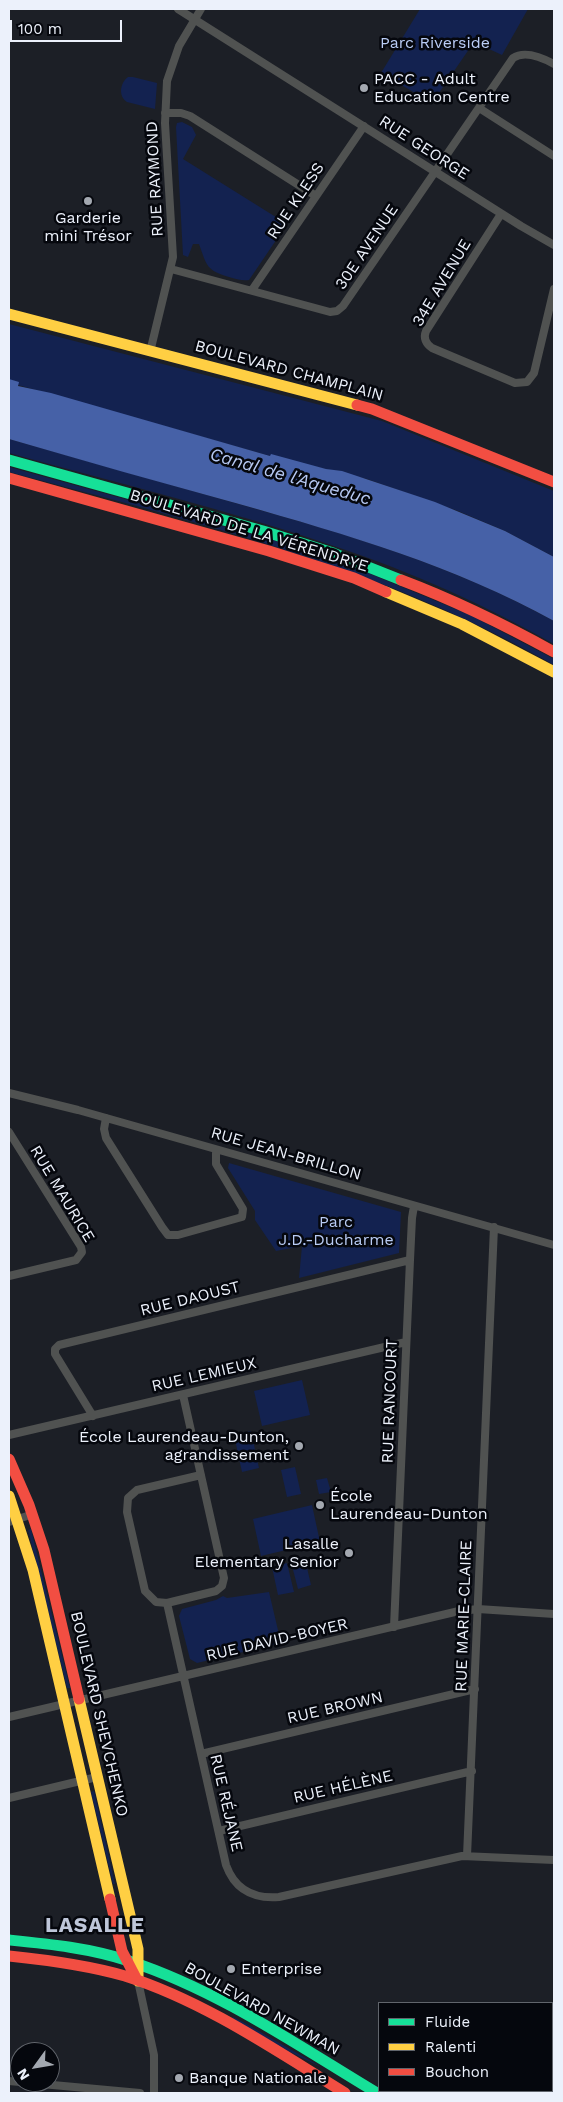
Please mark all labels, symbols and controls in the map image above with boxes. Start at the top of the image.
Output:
scale bar [12,10,125,42]
text: 100 m [18,20,62,38]
park label: Parc Riverside [380,33,490,53]
place label: PACC - Adult Education Centre [374,69,510,107]
marker: PACC - Adult Education Centre [358,82,370,94]
street label: RUE GEORGE [375,112,473,184]
street label: RUE RAYMOND [142,121,168,237]
street label: RUE KLESS [263,159,329,243]
marker: Garderie mini Trésor [82,195,94,207]
street label: 30E AVENUE [332,201,402,293]
place label: Garderie mini Trésor [44,208,132,246]
street label: 34E AVENUE [408,236,476,330]
street label: BOULEVARD CHAMPLAIN [193,337,385,405]
water label: Canal de l'Aqueduc [207,444,373,510]
street label: BOULEVARD DE LA VÉRENDRYE [128,486,370,576]
street label: RUE JEAN-BRILLON [209,1123,363,1185]
street label: RUE MAURICE [26,1142,98,1246]
park label: Parc J.D.-Ducharme [278,1212,394,1250]
street label: RUE DAOUST [138,1277,242,1321]
street label: RUE RANCOURT [378,1338,402,1464]
street label: RUE LEMIEUX [150,1354,258,1396]
place label: École Laurendeau-Dunton, agrandissement [79,1427,289,1465]
marker: École Laurendeau-Dunton, agrandissement [293,1440,305,1452]
place label: École Laurendeau-Dunton [330,1486,488,1524]
marker: École Laurendeau-Dunton [314,1499,326,1511]
place label: Lasalle Elementary Senior [195,1534,339,1572]
street label: RUE MARIE-CLAIRE [452,1540,476,1692]
marker: Lasalle Elementary Senior [343,1547,355,1559]
street label: BOULEVARD SHEVCHENKO [66,1609,132,1819]
street label: RUE DAVID-BOYER [204,1614,350,1666]
street label: RUE BROWN [285,1688,385,1728]
street label: RUE RÉJANE [205,1752,247,1854]
street label: RUE HÉLÈNE [291,1766,395,1808]
district label: LASALLE [44,1913,146,1939]
street label: BOULEVARD NEWMAN [181,1958,343,2060]
place label: Enterprise [241,1959,322,1979]
marker: Enterprise [225,1963,237,1975]
legend [378,2002,553,2092]
text: Fluide [425,2013,470,2031]
text: Ralenti [425,2038,476,2056]
north arrow [10,2042,60,2092]
text: Bouchon [425,2063,489,2081]
text: N [14,2066,33,2083]
place label: Banque Nationale [189,2068,327,2088]
marker: Banque Nationale [173,2072,185,2084]

